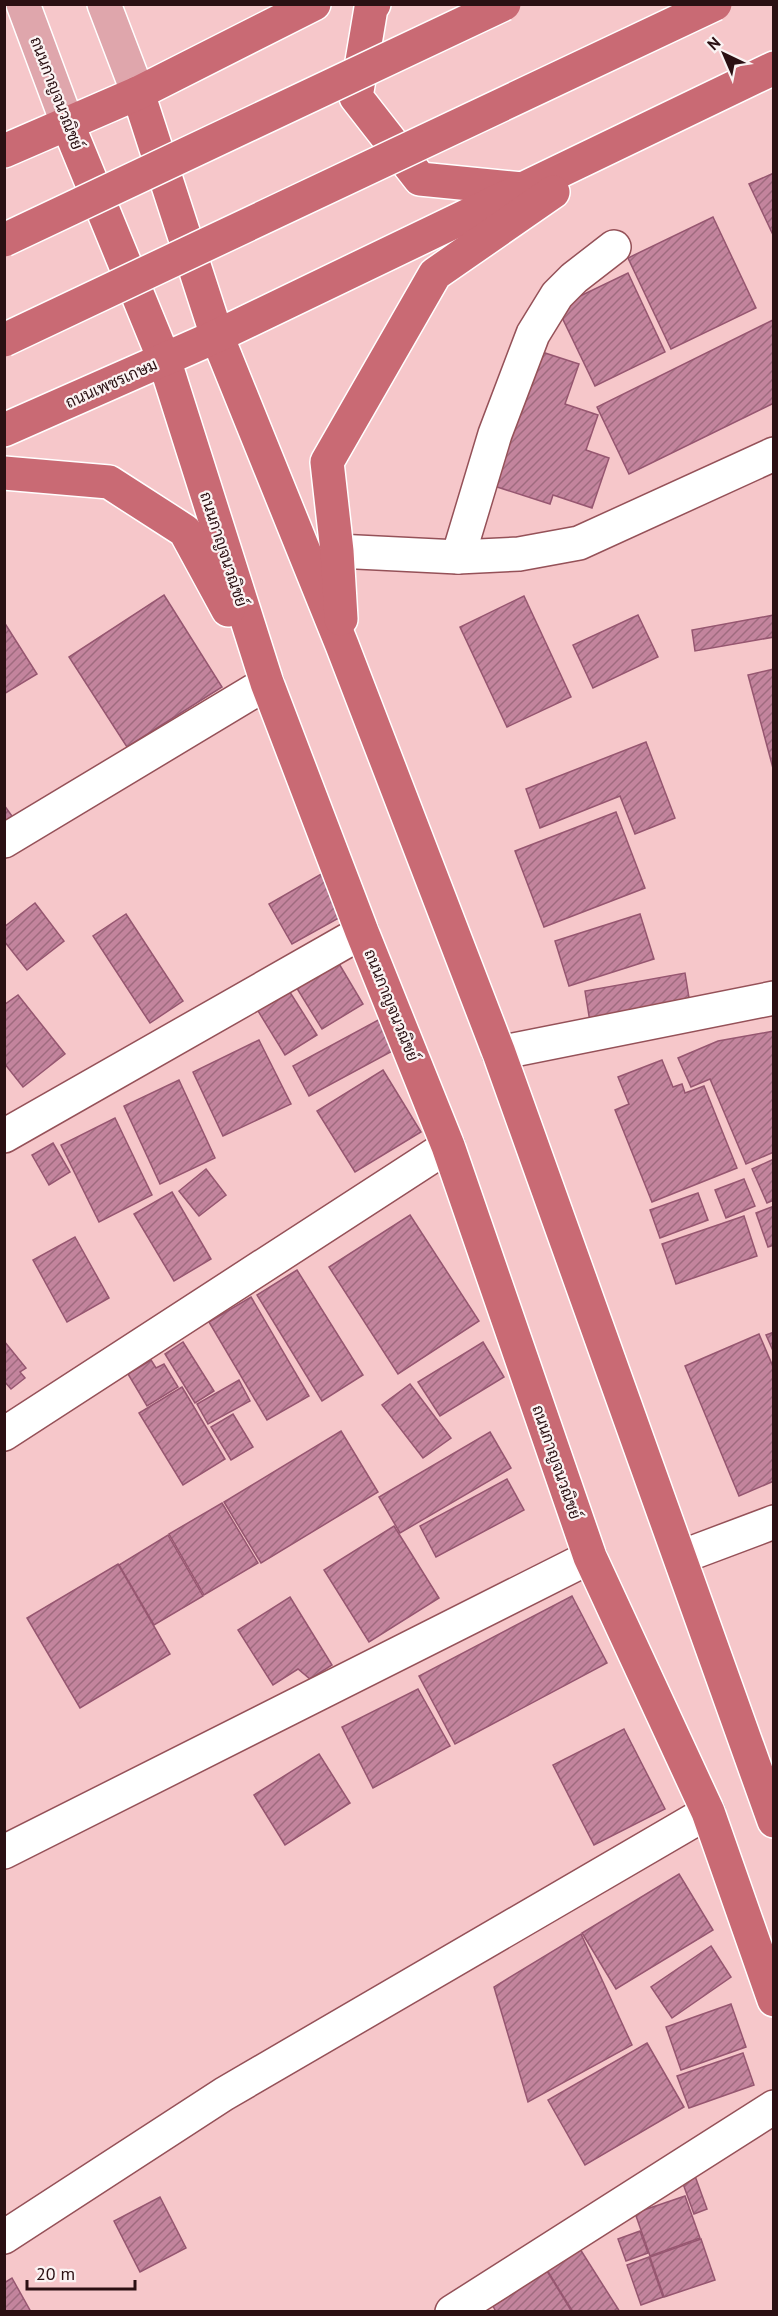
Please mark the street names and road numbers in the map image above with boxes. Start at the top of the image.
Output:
street label: ถนนกาญจนวณิชย์ [26,33,90,152]
street label: ถนนเพชรเกษม [62,354,160,412]
street label: ถนนกาญจนวณิชย์ [196,489,254,609]
street label: ถนนกาญจนวณิชย์ [360,945,425,1064]
street label: ถนนกาญจนวณิชย์ [528,1402,588,1522]

